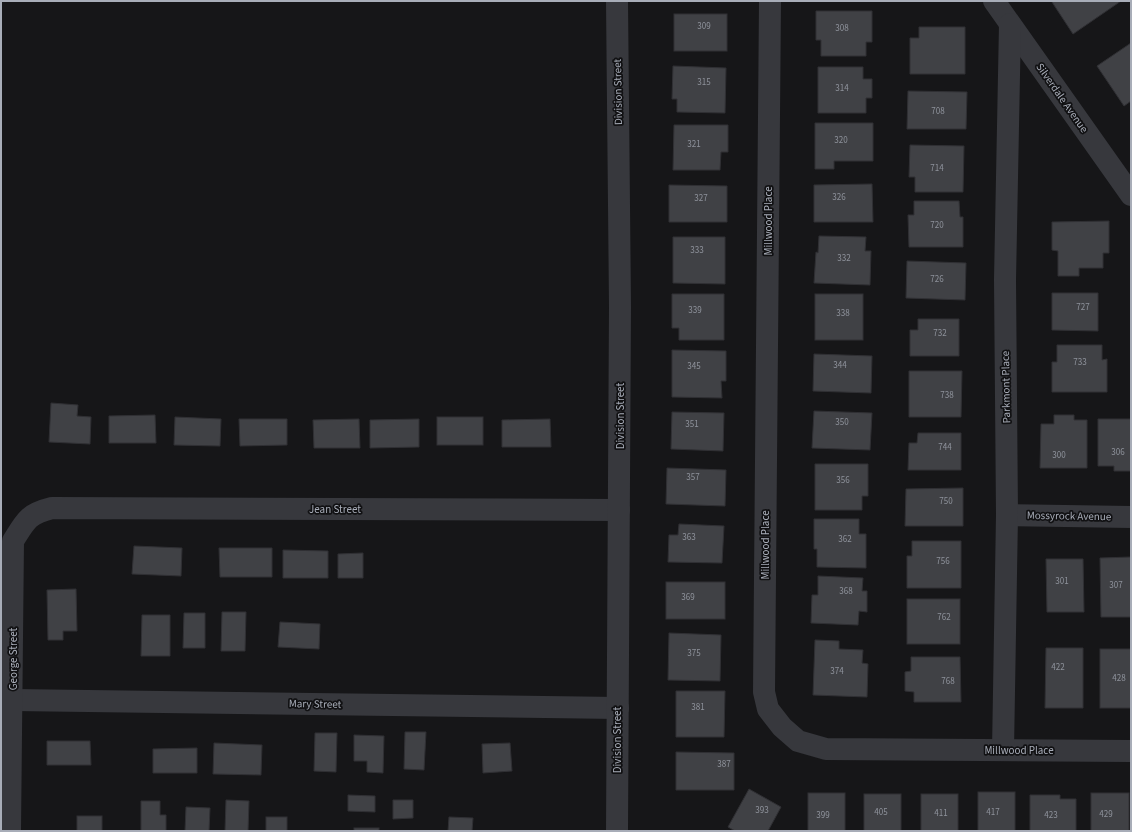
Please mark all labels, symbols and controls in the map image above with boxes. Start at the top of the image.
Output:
house number: 309 [697,20,711,33]
house number: 308 [835,22,849,35]
street label: Division Street [610,58,626,125]
street label: Silverdale Avenue [1032,60,1092,136]
house number: 315 [697,76,711,89]
house number: 314 [835,82,849,95]
house number: 708 [931,105,945,118]
house number: 320 [834,134,848,147]
house number: 321 [687,138,701,151]
house number: 714 [930,162,944,175]
street label: Millwood Place [761,186,776,256]
house number: 326 [832,191,846,204]
house number: 327 [694,192,708,205]
house number: 720 [930,219,944,232]
house number: 333 [690,244,704,257]
house number: 332 [837,252,851,265]
house number: 726 [930,273,944,286]
house number: 727 [1076,301,1090,314]
house number: 339 [688,304,702,317]
house number: 338 [836,307,850,320]
house number: 732 [933,327,947,340]
street label: Parkmont Place [998,350,1014,423]
house number: 733 [1073,356,1087,369]
house number: 344 [833,359,847,372]
house number: 345 [687,360,701,373]
street label: Division Street [613,383,628,449]
house number: 738 [940,389,954,402]
house number: 350 [835,416,849,429]
house number: 351 [685,418,699,431]
house number: 744 [938,441,952,454]
house number: 306 [1111,446,1125,459]
house number: 300 [1052,449,1066,462]
house number: 357 [686,471,700,484]
house number: 356 [836,474,850,487]
house number: 750 [939,495,953,508]
street label: Jean Street [309,502,361,517]
street label: Mossyrock Avenue [1027,508,1112,524]
street label: Millwood Place [758,510,773,580]
house number: 363 [682,531,696,544]
house number: 362 [838,533,852,546]
house number: 756 [936,555,950,568]
house number: 301 [1055,575,1069,588]
house number: 307 [1109,579,1123,592]
house number: 368 [839,585,853,598]
house number: 369 [681,591,695,604]
house number: 762 [937,611,951,624]
street label: George Street [6,627,21,690]
house number: 375 [687,647,701,660]
house number: 422 [1051,661,1065,674]
house number: 374 [830,665,844,678]
house number: 428 [1112,672,1126,685]
house number: 768 [941,675,955,688]
street label: Mary Street [289,696,342,712]
house number: 381 [691,701,705,714]
street label: Division Street [610,707,625,773]
street label: Millwood Place [984,743,1054,758]
house number: 387 [717,758,731,771]
house number: 393 [755,804,769,817]
house number: 405 [874,806,888,819]
house number: 417 [986,806,1000,819]
house number: 411 [934,807,948,820]
house number: 429 [1099,808,1113,821]
house number: 399 [816,809,830,822]
house number: 423 [1044,809,1058,822]

